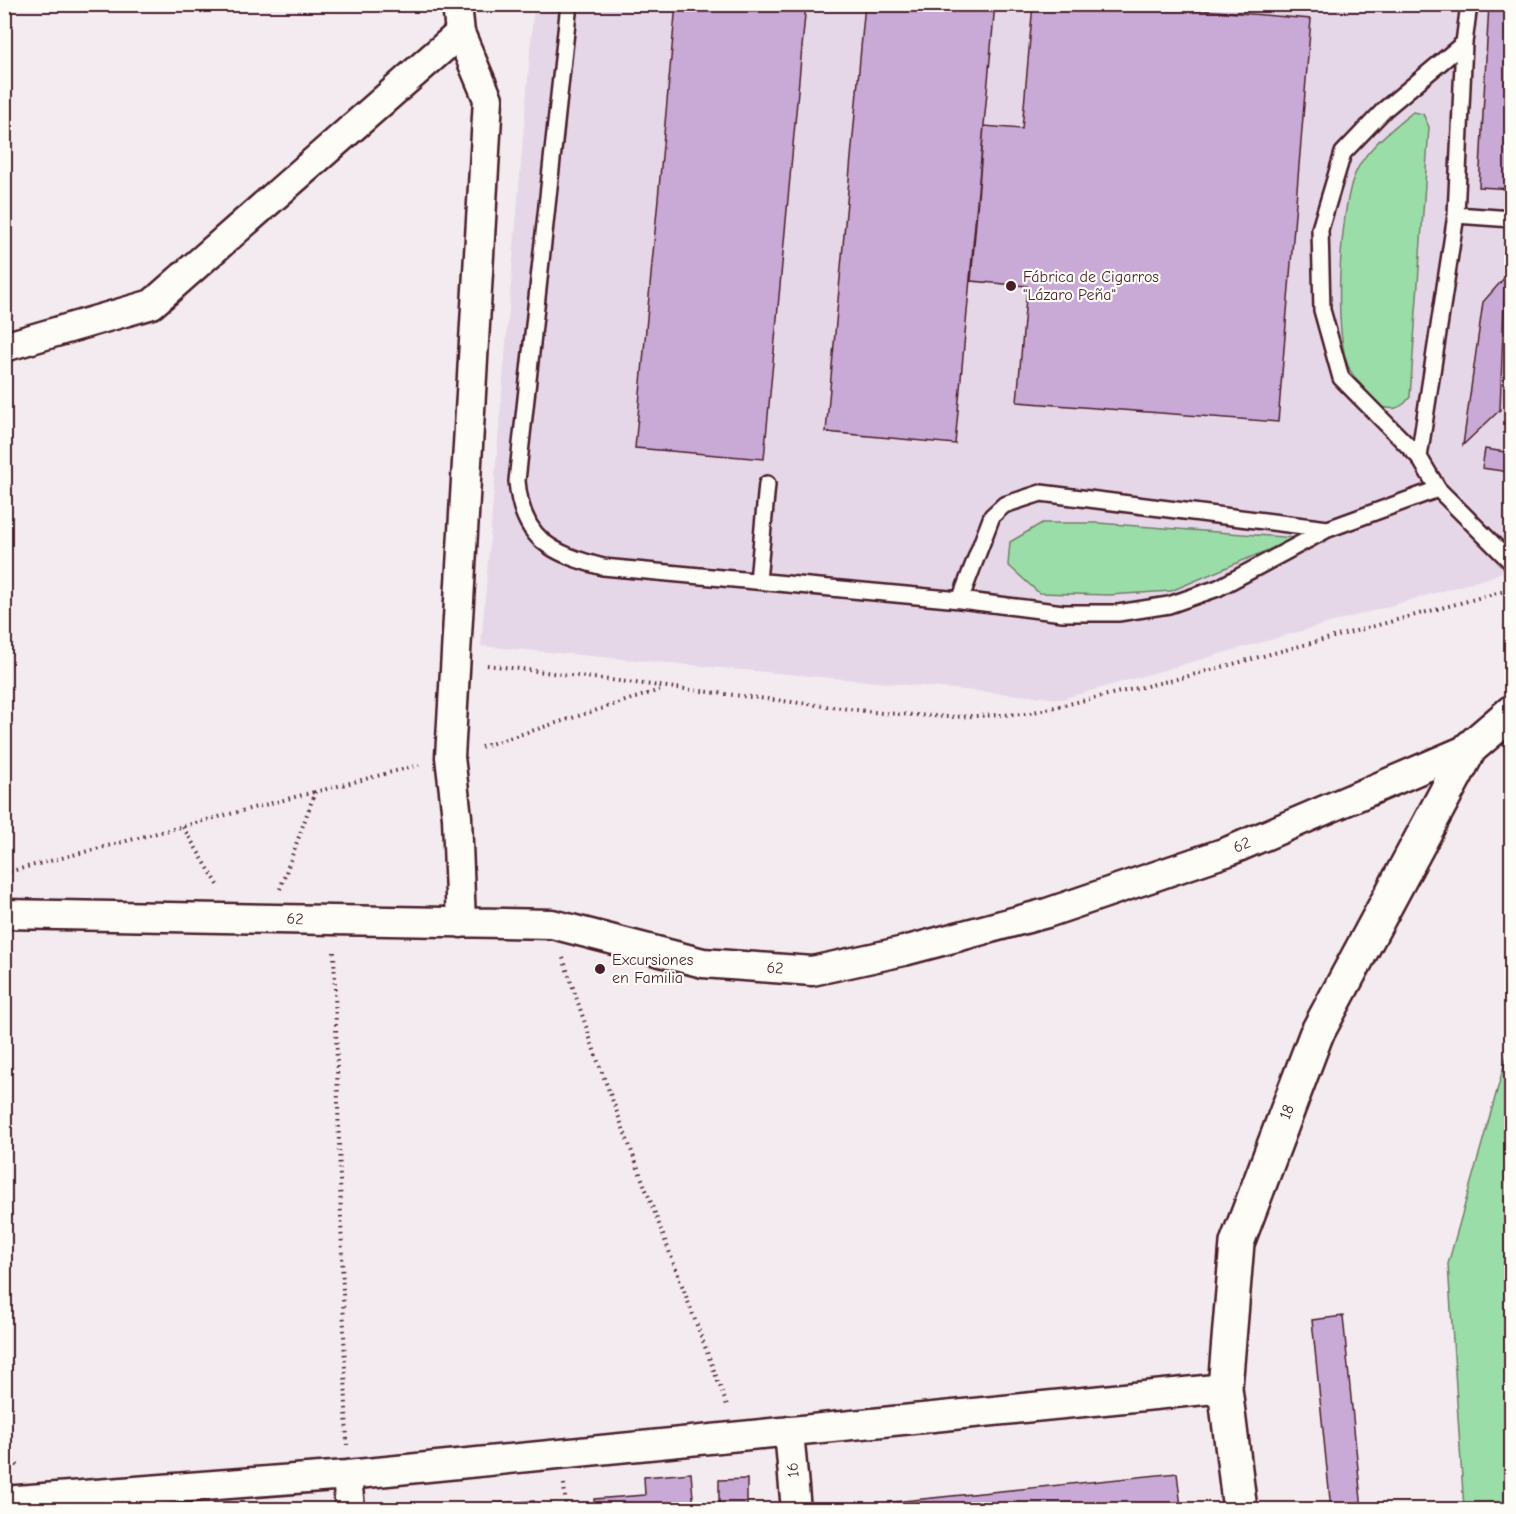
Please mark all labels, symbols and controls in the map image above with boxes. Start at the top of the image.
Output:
place label: Fábrica de Cigarros "Lázaro Peña" [1023,268,1159,304]
marker: Fábrica de Cigarros "Lázaro Peña" [1004,279,1018,293]
street label: 62 [1231,833,1253,857]
street label: 62 [286,910,304,928]
place label: Excursiones en Familia [612,951,694,987]
street label: 62 [766,958,784,978]
marker: Excursiones en Familia [593,962,607,976]
street label: 18 [1276,1102,1298,1122]
street label: 16 [783,1462,803,1478]

